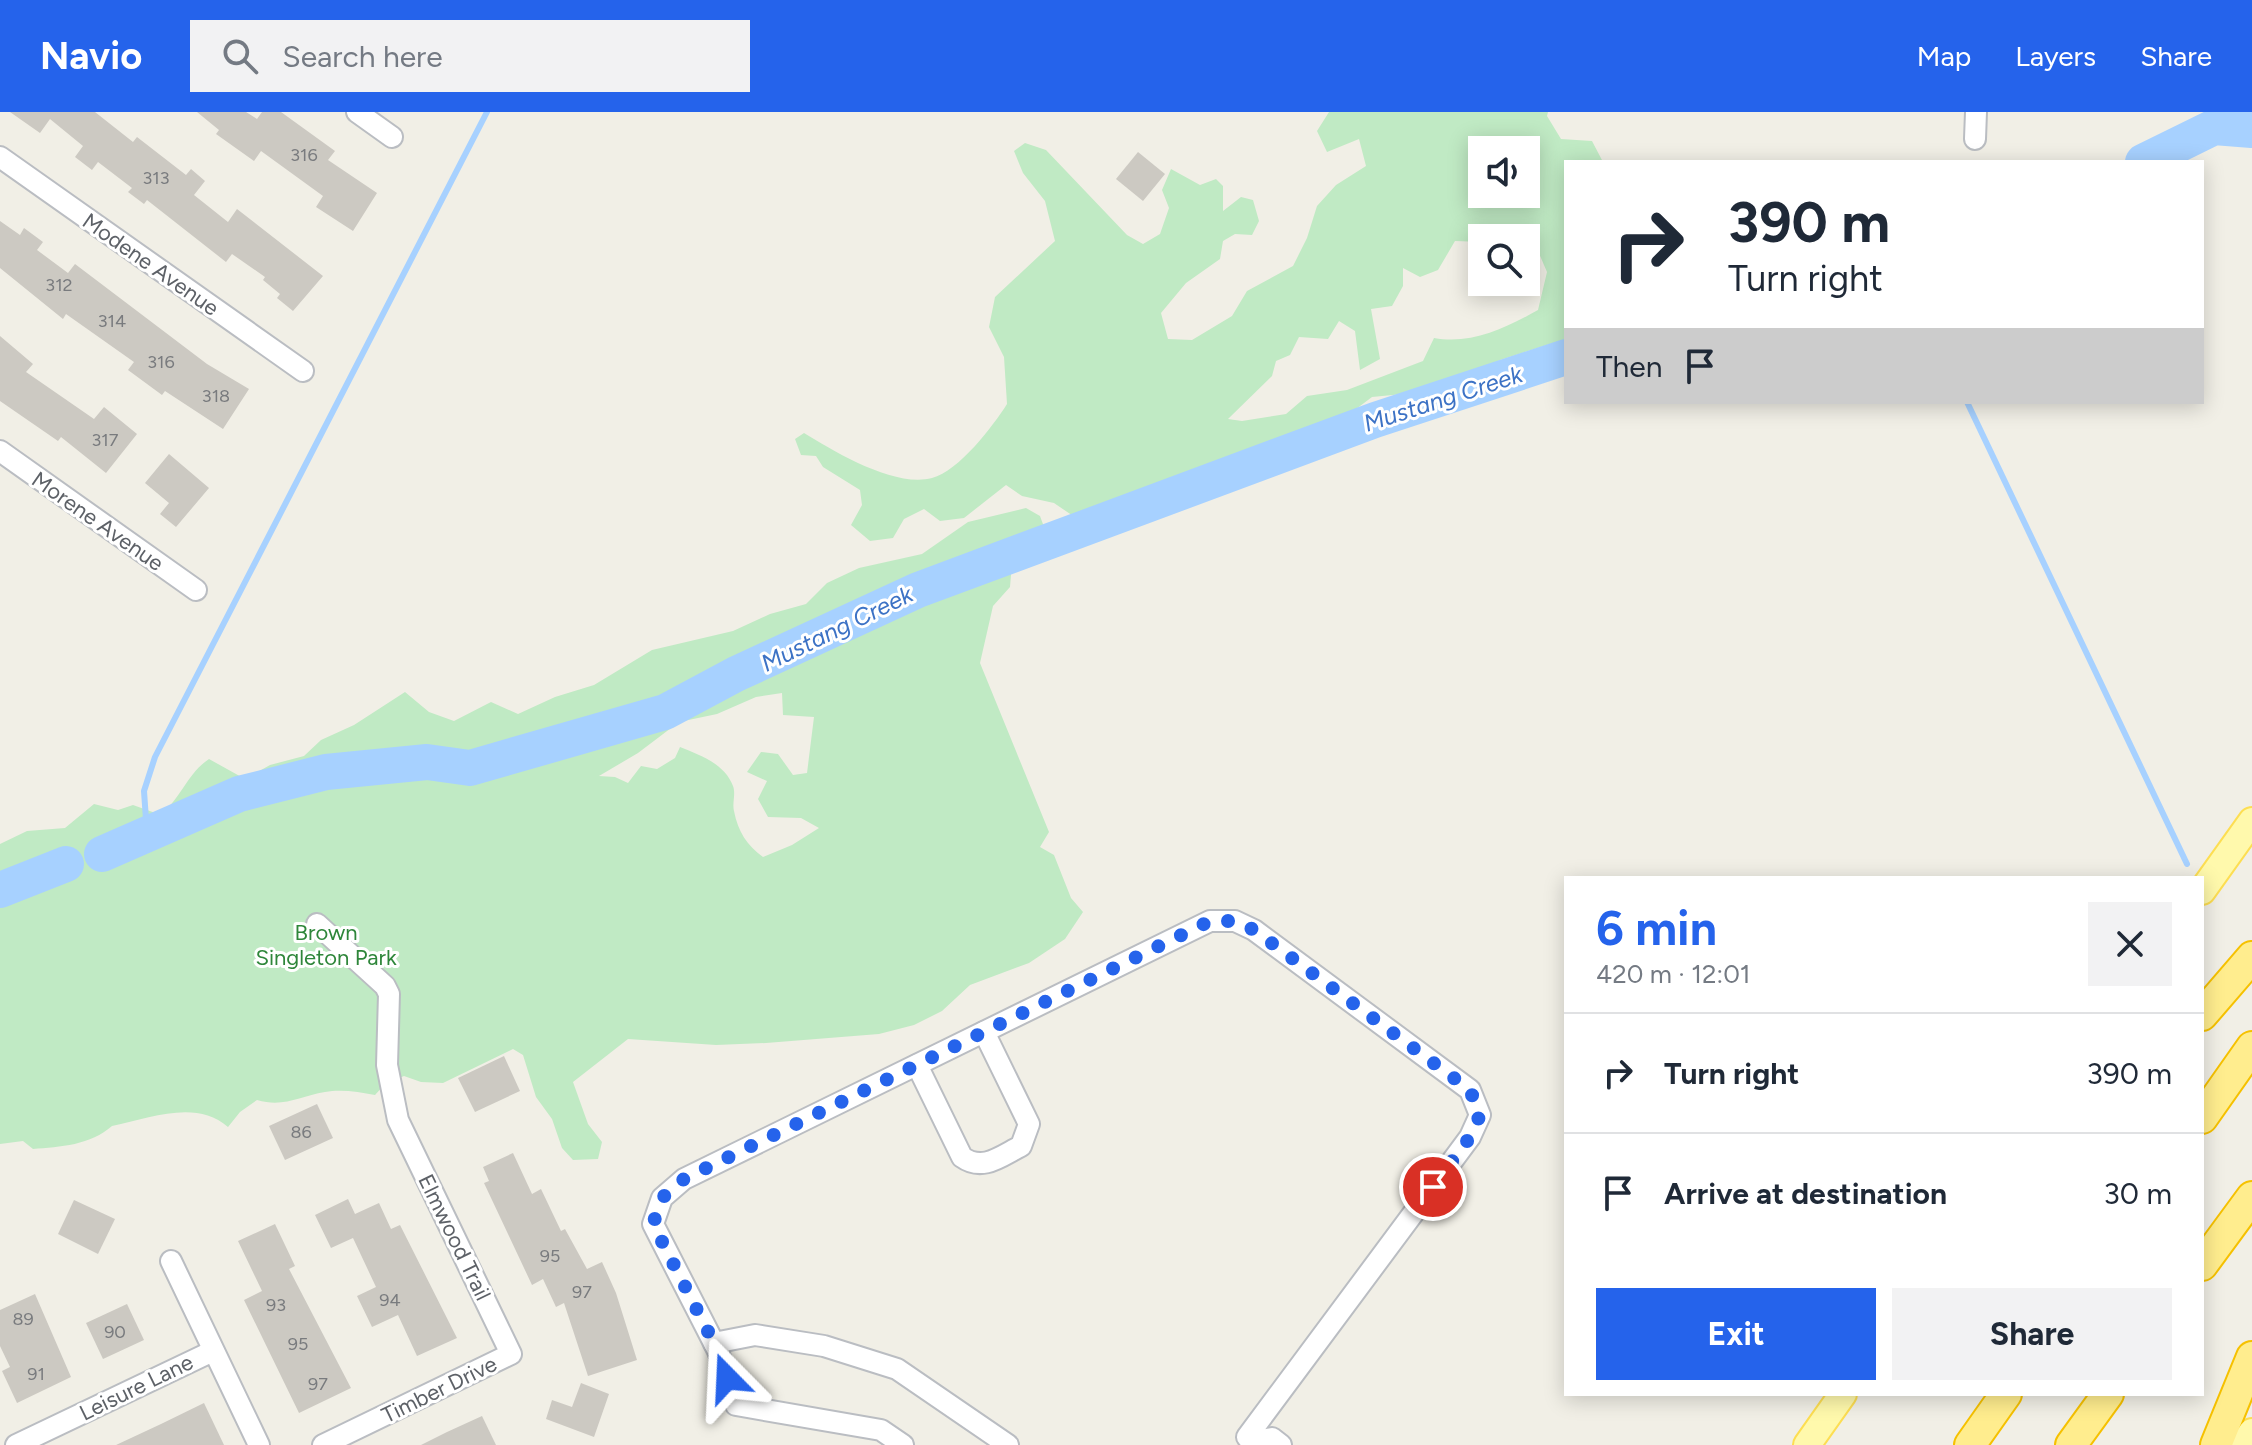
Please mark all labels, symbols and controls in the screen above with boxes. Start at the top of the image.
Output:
search box [190,20,750,92]
text: Navio [40,33,142,79]
icon: search [218,34,262,78]
text: Search here [282,38,443,75]
text: Map [1917,39,1971,73]
text: Layers [2015,39,2096,73]
text: Share [2140,39,2212,73]
map controls [1468,136,1540,296]
button: sound [1468,136,1540,208]
house number: 316 [290,144,318,166]
house number: 313 [142,167,170,189]
text: 390 m [1728,189,1890,256]
icon: right [1596,192,1700,296]
street label: Modene Avenue [77,207,224,321]
button: search [1468,224,1540,296]
text: Turn right [1728,257,1883,300]
house number: 312 [45,274,73,296]
house number: 314 [98,310,126,332]
icon: arrive [1678,344,1722,388]
text: Then [1596,348,1662,385]
house number: 316 [147,351,175,373]
water label: Mustang Creek [1360,359,1527,438]
house number: 318 [202,385,230,407]
house number: 317 [92,429,119,451]
street label: Morene Avenue [27,466,169,577]
water label: Mustang Creek [756,579,919,678]
text: 6 min [1596,899,1717,957]
button: close [2088,902,2172,986]
park label: Brown Singleton Park [255,919,397,971]
text: 420 m · 12:01 [1596,958,1751,990]
icon: right [1596,1051,1640,1095]
text: Turn right [1664,1055,1799,1092]
text: 390 m [2087,1055,2172,1092]
house number: 86 [290,1121,312,1143]
pin [1399,1153,1467,1221]
icon: arrive [1411,1165,1455,1209]
street label: Elmwood Trail [412,1170,497,1305]
icon: arrive [1596,1171,1640,1215]
text: Arrive at destination [1664,1175,1947,1212]
text: 30 m [2104,1175,2172,1212]
house number: 95 [540,1245,560,1267]
house number: 97 [572,1281,592,1303]
button: Exit [1596,1288,1876,1380]
button: Share [1892,1288,2172,1380]
house number: 94 [379,1289,401,1311]
house number: 93 [266,1294,286,1316]
house number: 89 [12,1308,34,1330]
house number: 90 [104,1321,126,1343]
house number: 95 [288,1333,308,1355]
position arrow [685,1336,769,1420]
street label: Leisure Lane [75,1348,197,1427]
street label: Timber Drive [377,1350,501,1429]
house number: 91 [27,1363,45,1385]
house number: 97 [308,1373,328,1395]

